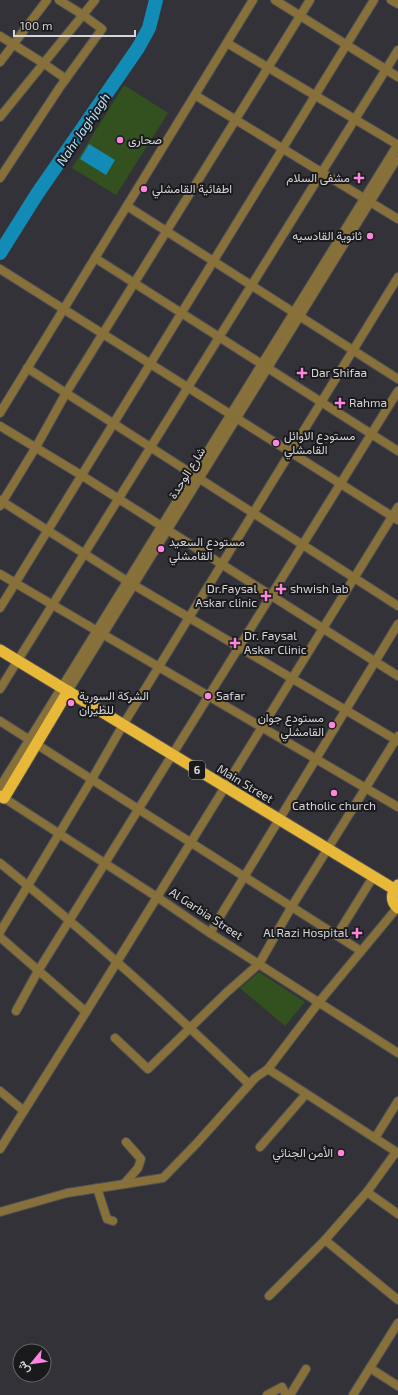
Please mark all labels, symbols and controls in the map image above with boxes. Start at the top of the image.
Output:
scale bar [14,12,135,38]
text: 100 m [20,18,52,32]
water label: Nahr Jaghjagh [53,90,113,168]
place label: صحارى [128,132,162,148]
marker: صحارى [115,135,125,145]
place label: مشفى السلام [286,170,350,186]
marker: مشفى السلام [353,172,365,184]
place label: اطفائية القامشلي [152,181,232,199]
marker: اطفائية القامشلي [139,184,149,194]
place label: ثانوية القادسيه [292,228,362,244]
marker: ثانوية القادسيه [365,231,375,241]
place label: Dar Shifaa [311,365,367,379]
marker: Dar Shifaa [296,367,308,379]
place label: Rahma [349,395,387,409]
marker: Rahma [334,397,346,409]
place label: مستودع الاوائل القامشلي [284,428,355,460]
marker: مستودع الاوائل القامشلي [271,438,281,448]
street label: شارع الوحدة [165,444,210,503]
place label: مستودع السعيد القامشلي [169,534,245,566]
marker: مستودع السعيد القامشلي [156,544,166,554]
place label: Dr.Faysal Askar clinic [195,581,257,609]
place label: shwish lab [290,581,349,595]
marker: shwish lab [275,583,287,595]
marker: Dr.Faysal Askar clinic [260,590,272,602]
place label: Dr. Faysal Askar Clinic [244,628,307,656]
marker: Dr. Faysal Askar Clinic [229,637,241,649]
place label: الشركة السورية للطيران [79,688,149,718]
place label: Safar [216,688,245,702]
marker: Safar [203,691,213,701]
marker: الشركة السورية للطيران [66,698,76,708]
place label: مستودع جوان القامشلي [258,710,324,742]
marker: مستودع جوان القامشلي [327,720,337,730]
road number: 6 [189,761,205,779]
street label: Main Street [215,761,277,806]
marker: Catholic church [329,788,339,798]
place label: Catholic church [292,798,376,812]
street label: Al Garbia Street [167,884,246,942]
place label: Al Razi Hospital [263,925,348,939]
marker: Al Razi Hospital [351,927,363,939]
place label: الأمن الجنائي [273,1145,333,1163]
marker: الأمن الجنائي [336,1148,346,1158]
north arrow [12,1343,52,1383]
text: ش [14,1359,33,1377]

